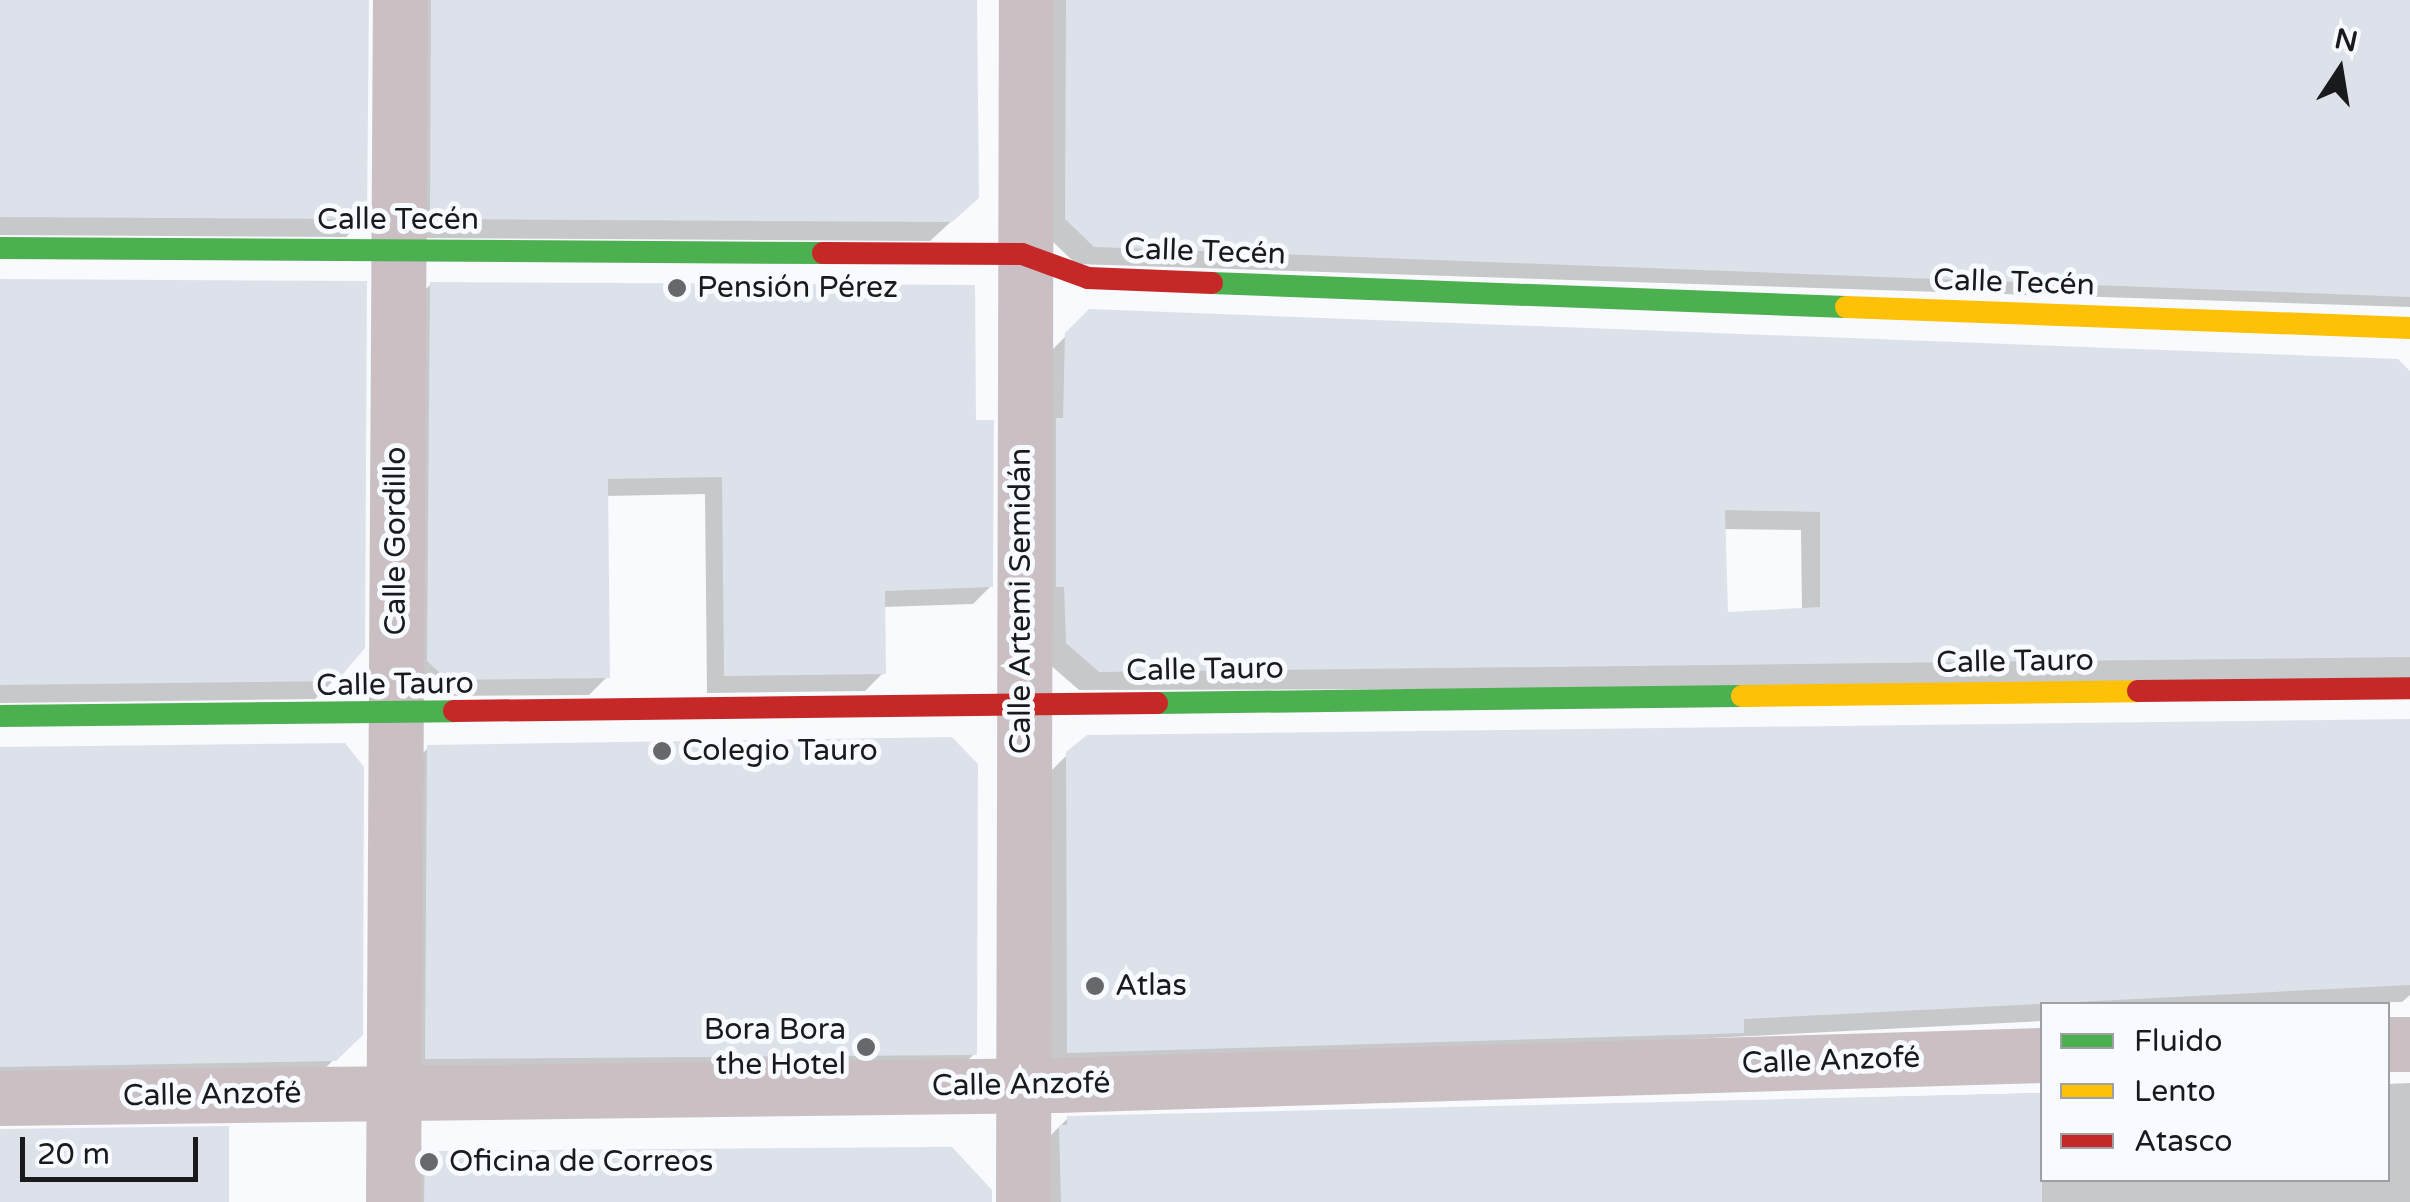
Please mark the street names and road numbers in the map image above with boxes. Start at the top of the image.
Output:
street label: Calle Tecén [317,202,479,238]
street label: Calle Tecén [1123,231,1287,273]
street label: Calle Tecén [1932,262,2096,304]
street label: Calle Gordillo [378,447,414,635]
street label: Calle Artemi Semidán [1003,448,1039,754]
street label: Calle Tauro [1936,643,2094,681]
street label: Calle Tauro [1126,651,1284,689]
street label: Calle Tauro [316,666,474,704]
street label: Calle Anzofé [1741,1040,1921,1082]
street label: Calle Anzofé [931,1065,1111,1105]
street label: Calle Anzofé [122,1075,302,1115]

